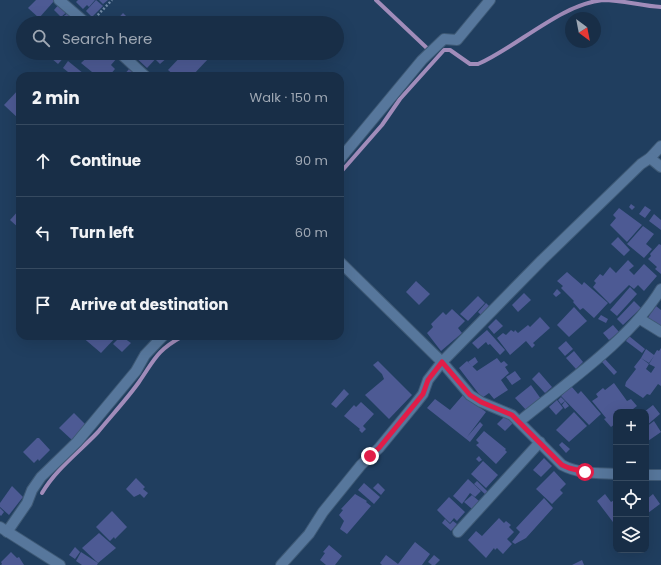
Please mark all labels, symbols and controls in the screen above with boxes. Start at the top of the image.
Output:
north arrow [565,12,601,48]
search box [16,16,344,60]
icon: search [30,27,52,49]
text: Search here [62,28,152,49]
text: 2 min [32,86,80,110]
text: Walk · 150 m [250,88,328,107]
icon: ahead [32,150,54,172]
text: Continue [70,150,141,171]
text: 90 m [295,151,328,170]
icon: left [32,222,54,244]
text: Turn left [70,222,134,243]
text: 60 m [295,223,328,242]
icon: arrive [32,294,54,316]
text: Arrive at destination [70,294,228,315]
map controls [613,409,649,553]
button: + [613,409,649,445]
button: − [613,445,649,481]
route end [361,447,379,465]
route start [576,463,594,481]
button: locate [613,481,649,517]
button: layers [613,517,649,553]

